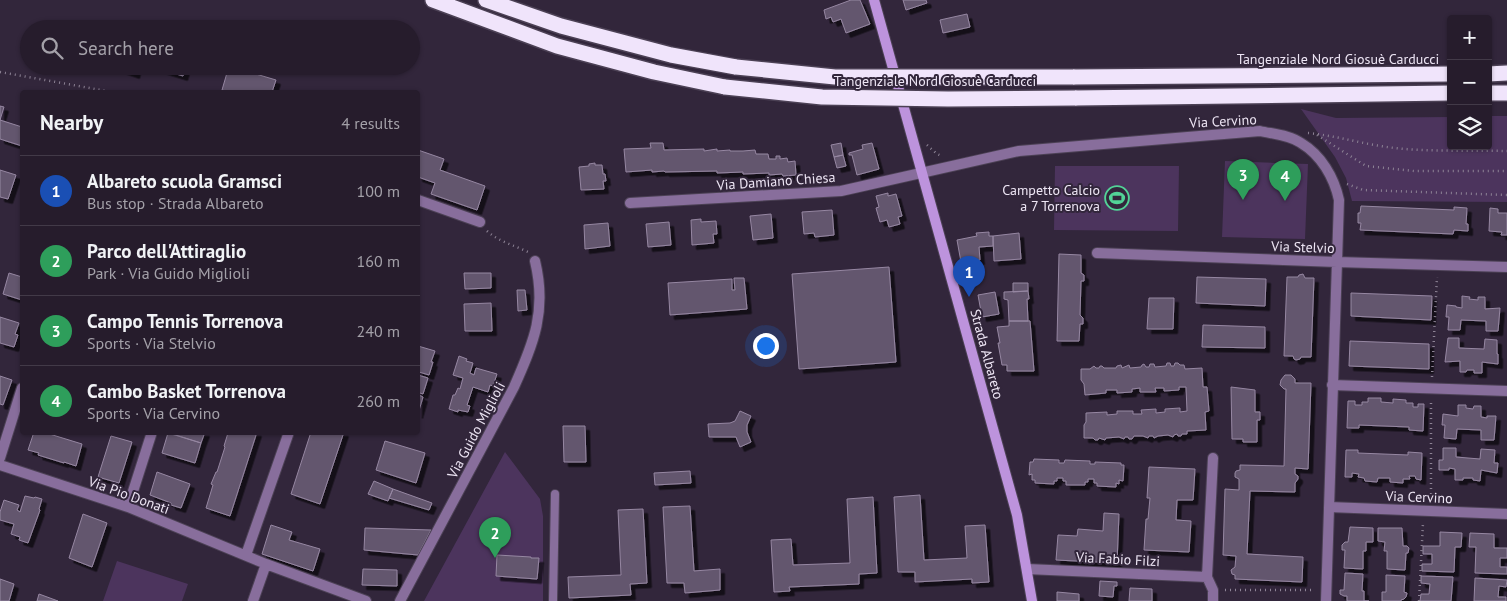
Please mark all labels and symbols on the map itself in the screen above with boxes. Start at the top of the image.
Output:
street label: Tangenziale Nord Giosuè Carducci [1237,50,1439,68]
street label: Tangenziale Nord Giosuè Carducci [834,72,1036,90]
street label: Via Cervino [1188,110,1257,132]
pin: 3 [1227,159,1259,200]
pin: 4 [1269,160,1301,201]
street label: Via Damiano Chiesa [715,168,836,194]
place label: Campetto Calcio a 7 Torrenova [1002,181,1100,215]
sports icon: Campetto Calcio a 7 Torrenova [1104,185,1130,211]
street label: Via Stelvio [1270,237,1335,257]
pin: 1 [953,256,985,297]
street label: Strada Albareto [966,307,1008,401]
your location [753,333,779,359]
street label: Via Guido Miglioli [443,379,509,482]
street label: Via Pio Donati [85,472,172,518]
street label: Via Cervino [1384,487,1453,507]
pin: 2 [479,517,511,558]
street label: Via Fabio Filzi [1074,548,1161,570]

